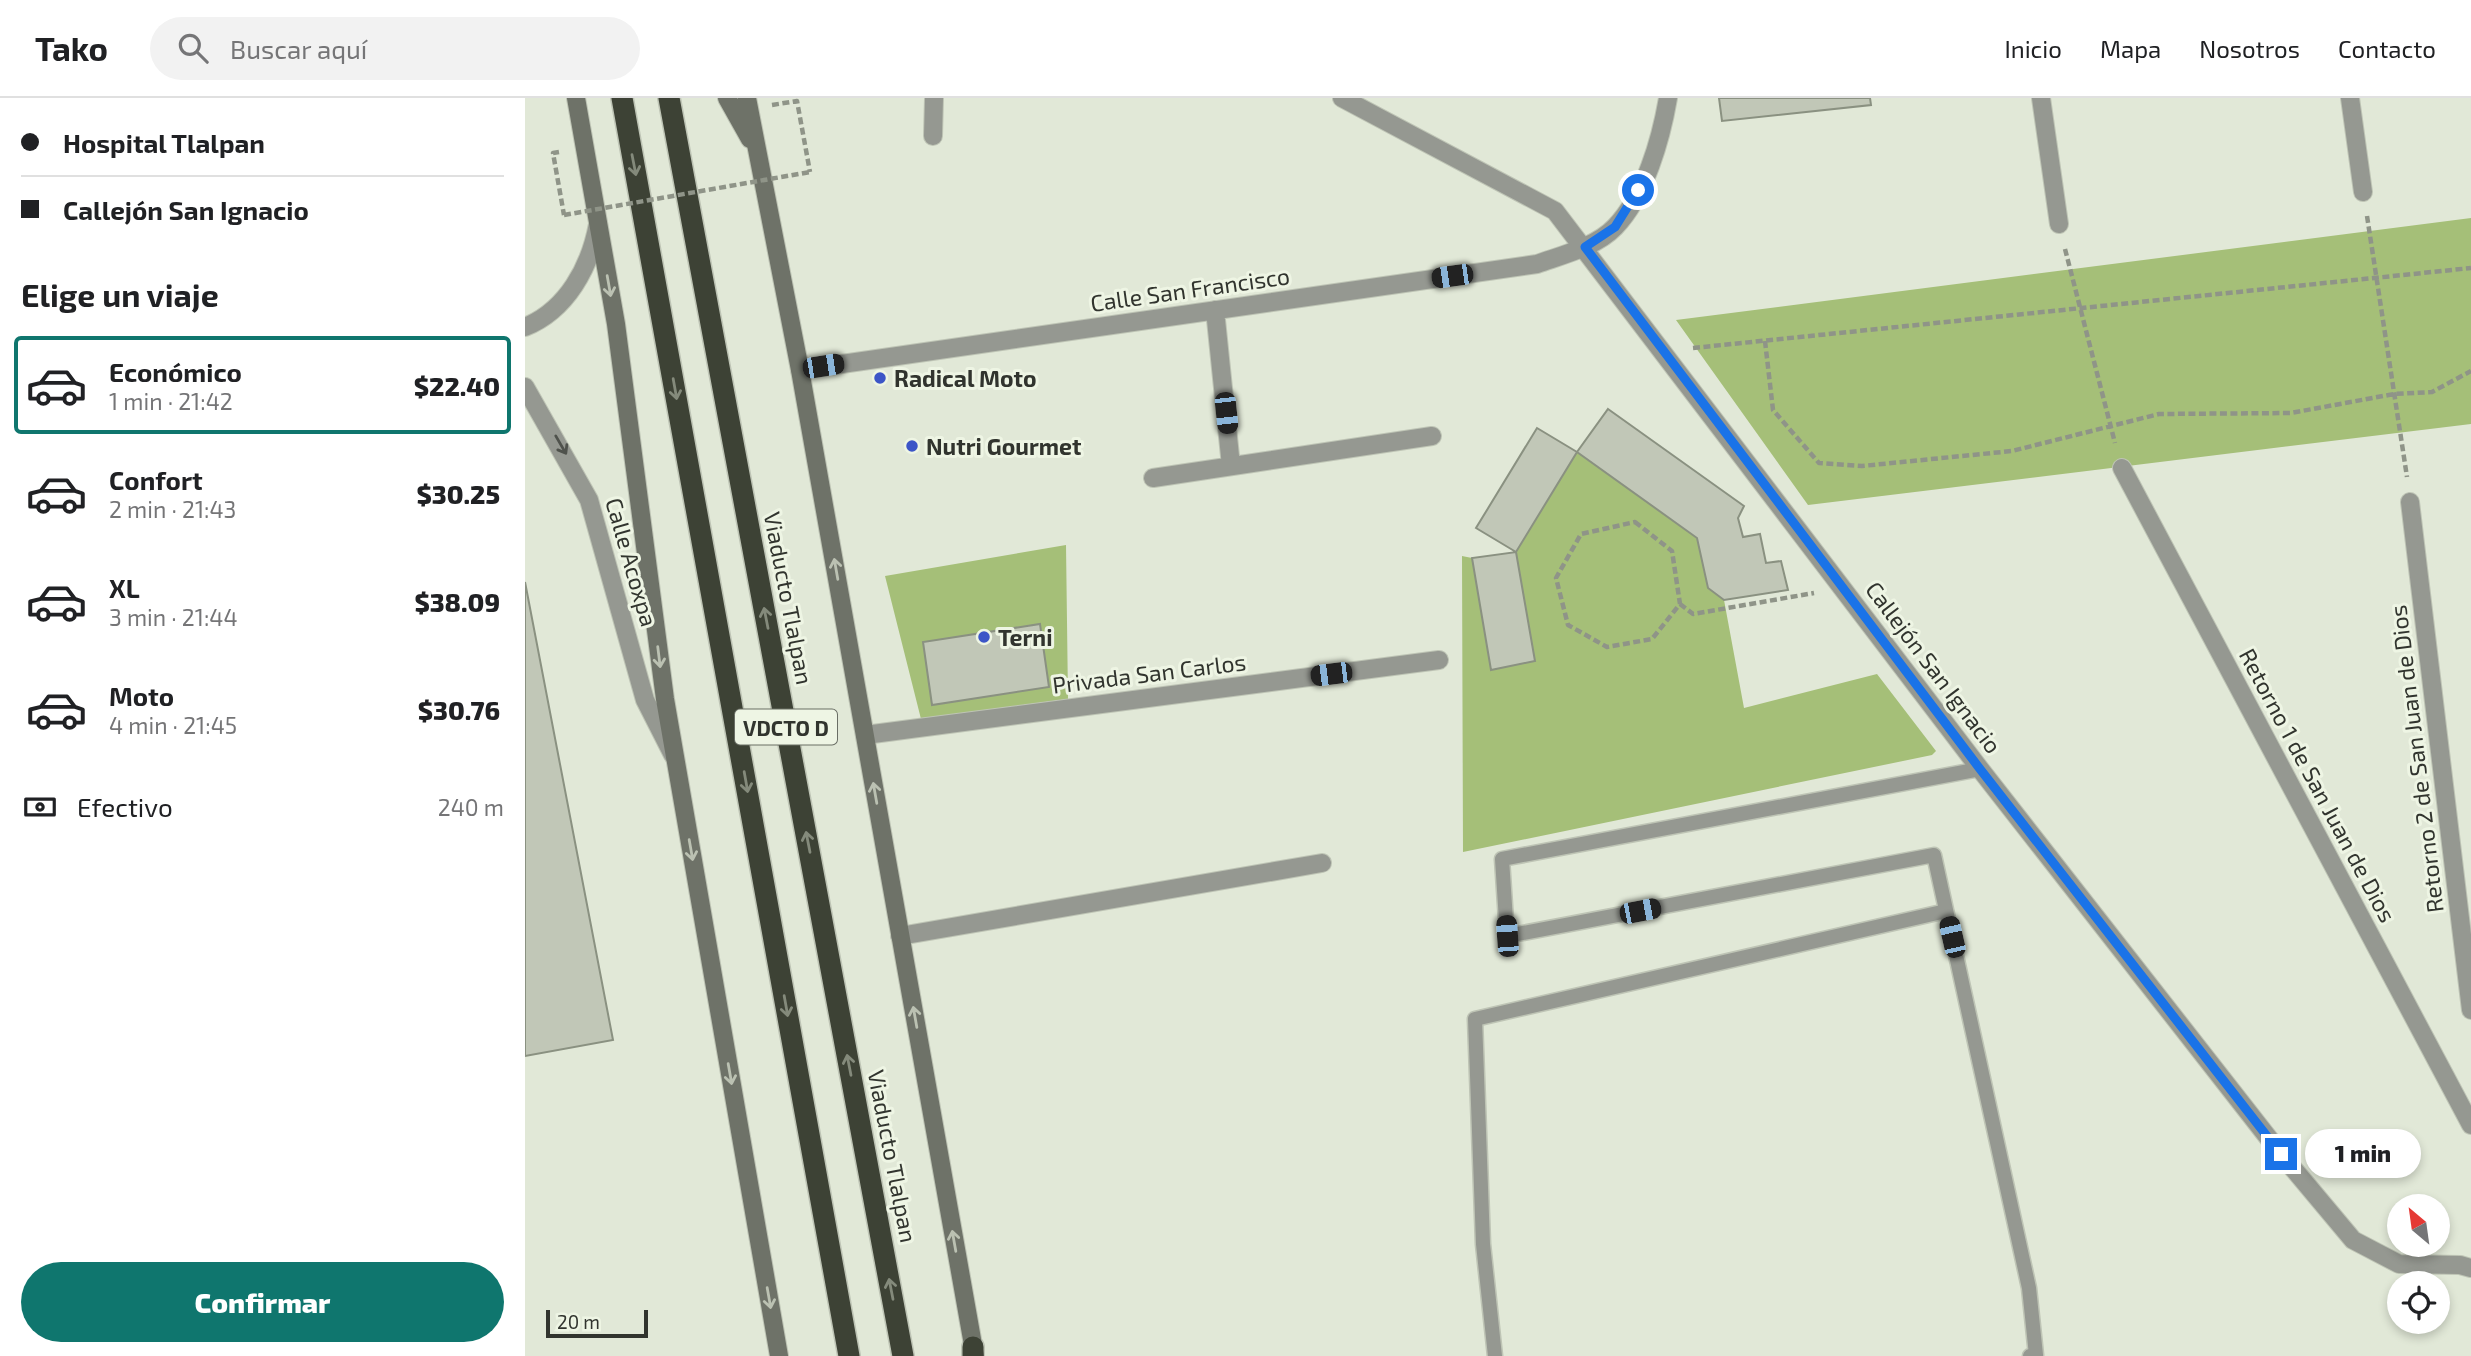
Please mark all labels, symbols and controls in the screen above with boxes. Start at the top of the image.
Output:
search box [150,17,640,80]
text: Tako [35,28,108,68]
icon: search [174,29,212,67]
text: Buscar aquí [230,33,367,64]
text: Inicio [2004,34,2062,63]
text: Mapa [2100,34,2161,63]
text: Nosotros [2199,34,2300,63]
text: Contacto [2338,34,2436,63]
text: Hospital Tlalpan [63,127,265,158]
one-way arrow [628,153,642,176]
route start [1622,174,1654,206]
text: Callejón San Ignacio [63,194,309,225]
street label: Calle San Francisco [1089,261,1291,317]
car [1430,263,1475,289]
one-way arrow [603,274,616,297]
text: Elige un viaje [21,275,219,313]
car [801,352,846,380]
icon: car [25,354,88,417]
text: Económico [109,356,242,387]
place label: Radical Moto [894,364,1036,392]
text: $22.40 [414,370,500,401]
marker: Radical Moto [872,370,888,386]
one-way arrow [669,377,682,400]
text: 1 min · 21:42 [109,387,233,415]
car [1214,391,1239,435]
place label: Nutri Gourmet [926,432,1081,460]
one-way arrow [554,435,568,455]
marker: Nutri Gourmet [904,438,920,454]
icon: car [25,462,88,525]
text: Confort [109,464,203,495]
text: $30.25 [417,478,500,509]
street label: Calle Acoxpa [600,494,664,630]
text: 2 min · 21:43 [109,495,236,523]
street label: Viaducto Tlalpan [759,509,819,687]
one-way arrow [828,558,842,581]
icon: car [25,570,88,633]
text: XL [109,572,140,603]
street label: Callejón San Ignacio [1860,576,2008,758]
text: $38.09 [414,586,500,617]
text: 3 min · 21:44 [109,603,238,631]
street label: Retorno 2 de San Juan de Dios [2383,604,2449,914]
one-way arrow [759,607,772,630]
place label: Terni [998,623,1053,651]
marker: Terni [976,629,992,645]
street label: Retorno 1 de San Juan de Dios [2234,643,2402,927]
one-way arrow [653,645,666,668]
street label: Privada San Carlos [1051,647,1247,699]
car [1309,661,1354,687]
icon: car [25,678,88,741]
text: Moto [109,680,174,711]
text: $30.76 [418,694,500,725]
road number: VDCTO D [735,710,837,744]
text: 4 min · 21:45 [109,711,237,739]
one-way arrow [739,770,753,793]
one-way arrow [868,782,881,805]
icon: cash [21,788,59,826]
text: Efectivo [77,791,173,822]
text: 240 m [438,793,504,821]
one-way arrow [801,831,814,854]
one-way arrow [685,838,698,861]
car [1618,897,1663,925]
car [1496,914,1519,958]
car [1938,914,1967,960]
one-way arrow [780,994,793,1017]
one-way arrow [908,1006,921,1029]
one-way arrow [842,1054,856,1077]
one-way arrow [724,1062,737,1085]
street label: Viaducto Tlalpan [863,1067,923,1245]
callout: 1 min [2305,1130,2421,1178]
route end [2265,1138,2297,1170]
text: 1 min [2335,1139,2391,1167]
north arrow [2387,1194,2450,1256]
map controls [2387,1194,2450,1334]
one-way arrow [947,1230,960,1253]
button: Confirmar [21,1262,504,1342]
button: locate [2387,1271,2450,1334]
one-way arrow [884,1278,897,1301]
one-way arrow [763,1286,776,1309]
scale bar [546,1307,647,1339]
text: 20 m [557,1310,600,1333]

